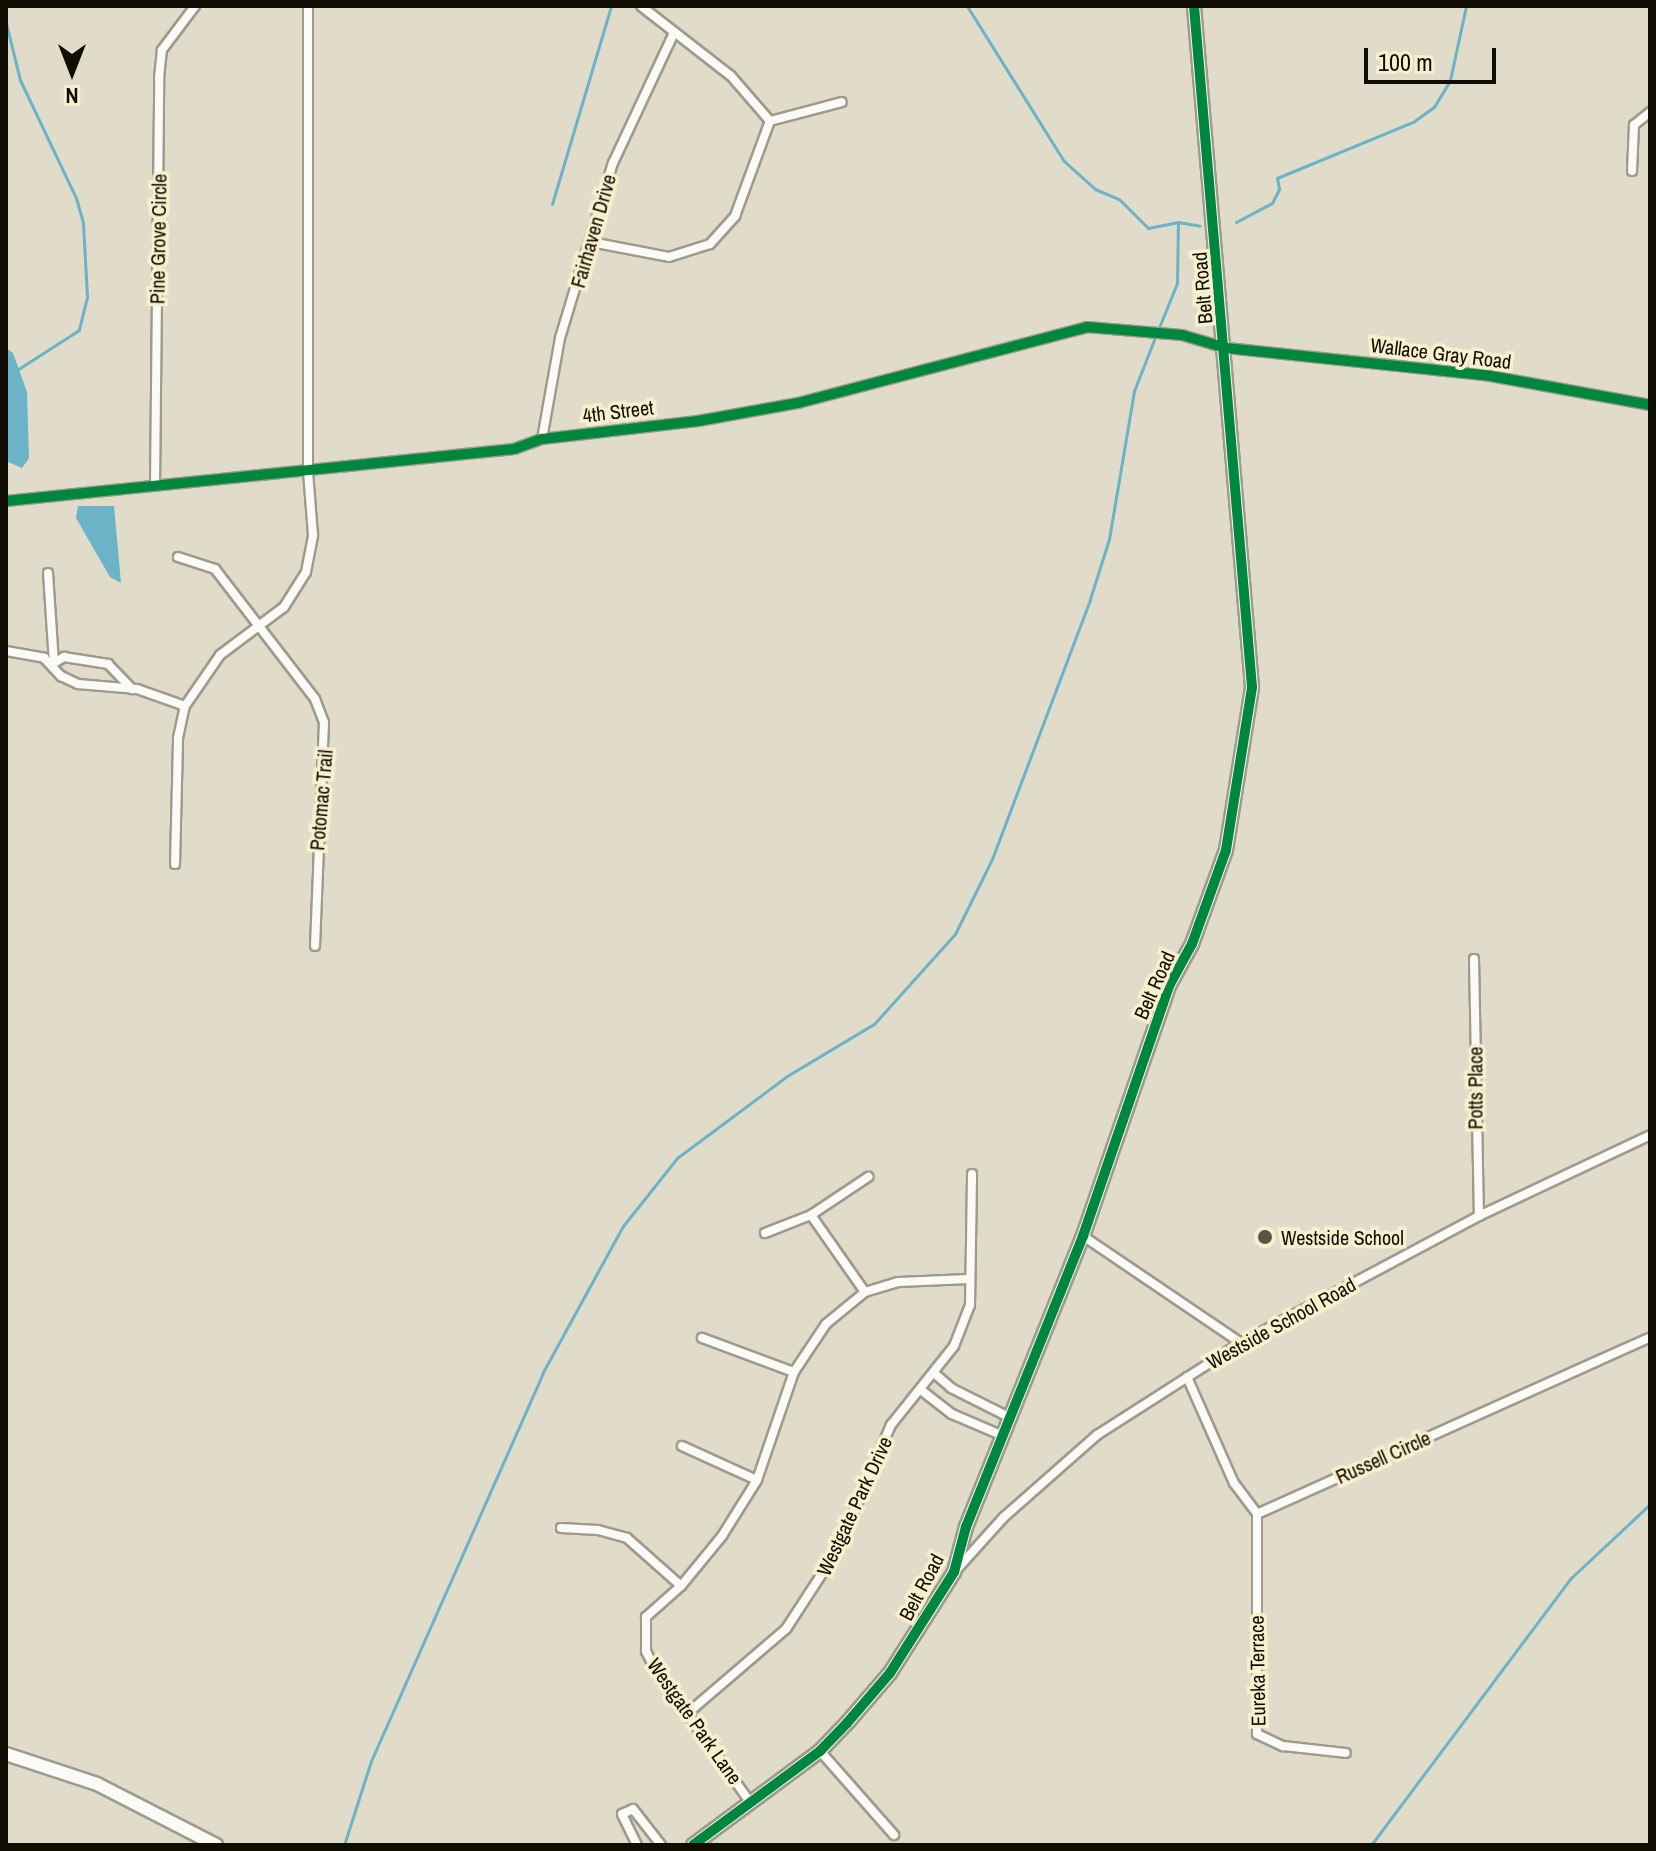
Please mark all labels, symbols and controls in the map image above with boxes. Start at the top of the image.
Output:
north arrow [32,32,112,112]
scale bar [1368,32,1500,82]
text: 100 m [1378,46,1433,78]
text: N [65,81,79,111]
street label: Fairhaven Drive [565,172,621,290]
street label: Pine Grove Circle [145,174,171,304]
street label: Belt Road [1187,251,1217,325]
street label: Wallace Gray Road [1369,332,1513,374]
street label: 4th Street [581,395,655,427]
street label: Potomac Trail [305,748,337,852]
street label: Belt Road [1128,947,1180,1023]
street label: Potts Place [1463,1047,1487,1129]
place label: Westside School [1281,1225,1404,1249]
marker: Westside School [1256,1228,1274,1246]
street label: Westside School Road [1202,1272,1360,1374]
street label: Russell Circle [1332,1425,1434,1489]
street label: Westgate Park Drive [811,1432,897,1580]
street label: Belt Road [893,1550,949,1624]
street label: Eureka Terrace [1244,1615,1270,1727]
street label: Westgate Park Lane [643,1653,747,1789]

